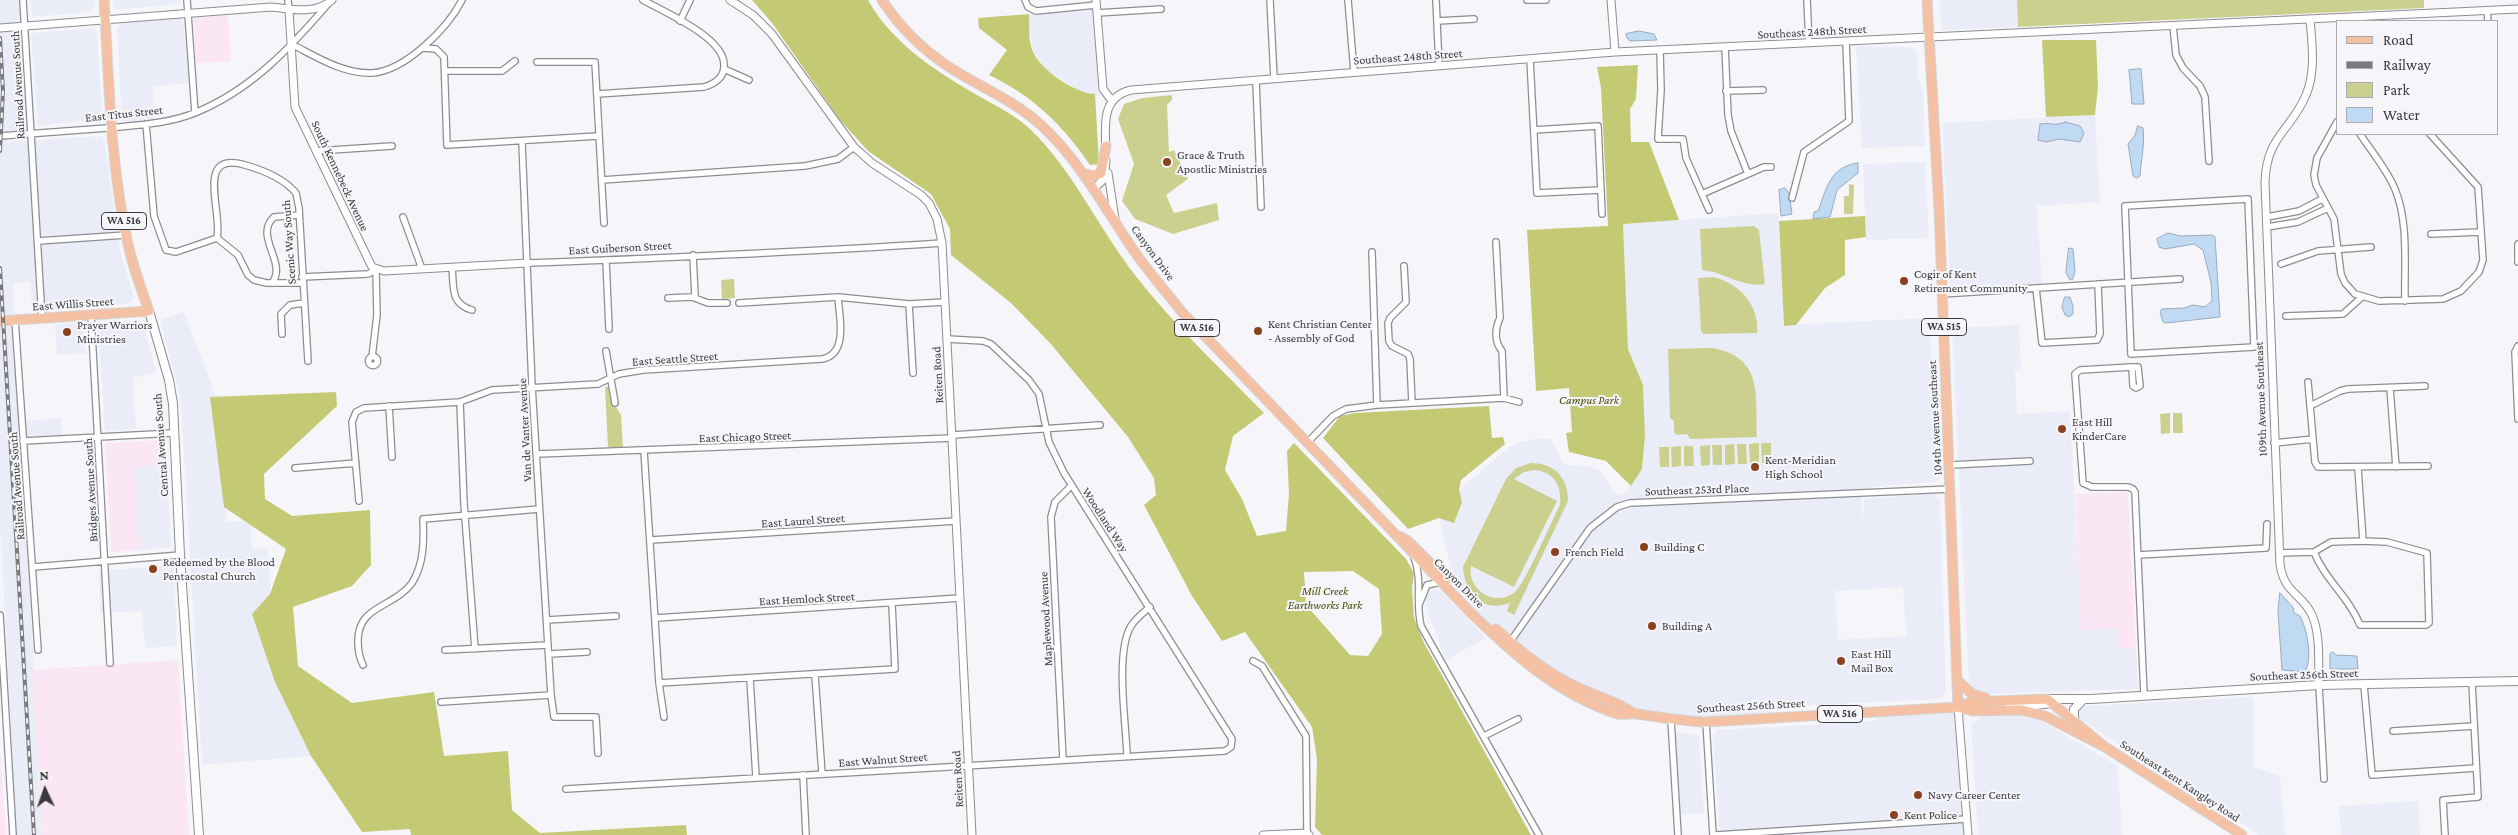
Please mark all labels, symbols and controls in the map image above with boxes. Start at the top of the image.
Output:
legend [2336,20,2498,135]
street label: Southeast 248th Street [1757,22,1867,42]
street label: Railroad Avenue South [8,30,28,140]
text: Road [2383,32,2413,48]
street label: Southeast 248th Street [1353,46,1463,68]
text: Railway [2383,57,2431,73]
text: Park [2383,82,2410,98]
street label: East Titus Street [84,103,164,125]
text: Water [2383,107,2420,123]
street label: South Kennebeck Avenue [308,118,372,234]
place label: Grace & Truth Apostlic Ministries [1177,148,1267,176]
marker: Grace & Truth Apostlic Ministries [1161,156,1173,168]
street label: Scenic Way South [279,199,299,285]
road number: WA 516 [102,212,146,230]
street label: Canyon Drive [1128,222,1178,284]
street label: East Guiberson Street [568,238,672,258]
place label: Cogir of Kent Retirement Community [1914,267,2027,295]
marker: Cogir of Kent Retirement Community [1898,275,1910,287]
street label: East Willis Street [32,294,114,314]
place label: Kent Christian Center - Assembly of God [1268,317,1372,345]
place label: Prayer Warriors Ministries [77,318,152,346]
road number: WA 515 [1922,318,1966,336]
road number: WA 516 [1174,319,1220,336]
marker: Kent Christian Center - Assembly of God [1252,325,1264,337]
marker: Prayer Warriors Ministries [61,326,73,338]
street label: 109th Avenue Southeast [2252,341,2270,457]
street label: Reiten Road [929,346,947,404]
street label: East Seattle Street [632,349,718,369]
street label: 104th Avenue Southeast [1925,360,1945,476]
street label: Van de Vanter Avenue [515,378,535,482]
street label: Central Avenue South [150,393,172,497]
park label: Campus Park [1559,393,1619,407]
place label: East Hill KinderCare [2072,415,2126,443]
marker: East Hill KinderCare [2056,423,2068,435]
street label: East Chicago Street [699,428,791,446]
street label: Railroad Avenue South [6,431,28,541]
street label: Bridges Avenue South [81,438,101,542]
place label: Kent-Meridian High School [1765,453,1836,481]
marker: Kent-Meridian High School [1749,461,1761,473]
street label: Southeast 253rd Place [1645,481,1749,499]
street label: Woodland Way [1079,485,1131,555]
street label: East Laurel Street [761,511,845,531]
place label: Building C [1654,540,1704,554]
marker: Building C [1638,541,1650,553]
place label: French Field [1565,545,1624,559]
marker: French Field [1549,546,1561,558]
place label: Redeemed by the Blood Pentacostal Church [163,555,275,583]
street label: Canyon Drive [1431,555,1487,611]
marker: Redeemed by the Blood Pentacostal Church [147,563,159,575]
street label: Maplewood Avenue [1036,571,1056,667]
park label: Mill Creek Earthworks Park [1288,584,1362,612]
street label: East Hemlock Street [759,589,855,609]
place label: Building A [1662,619,1712,633]
marker: Building A [1646,620,1658,632]
place label: East Hill Mail Box [1851,647,1893,675]
marker: East Hill Mail Box [1835,655,1847,667]
street label: Southeast 256th Street [2250,666,2358,684]
street label: Southeast 256th Street [1697,696,1805,716]
road number: WA 516 [1818,706,1862,722]
street label: Southeast Kent Kangley Road [2117,737,2243,825]
street label: East Walnut Street [838,750,928,770]
street label: Reiten Road [949,750,967,808]
north arrow [20,765,70,815]
text: N [39,767,49,783]
place label: Navy Career Center [1928,788,2021,802]
marker: Navy Career Center [1912,789,1924,801]
place label: Kent Police [1904,808,1957,822]
marker: Kent Police [1888,809,1900,821]

